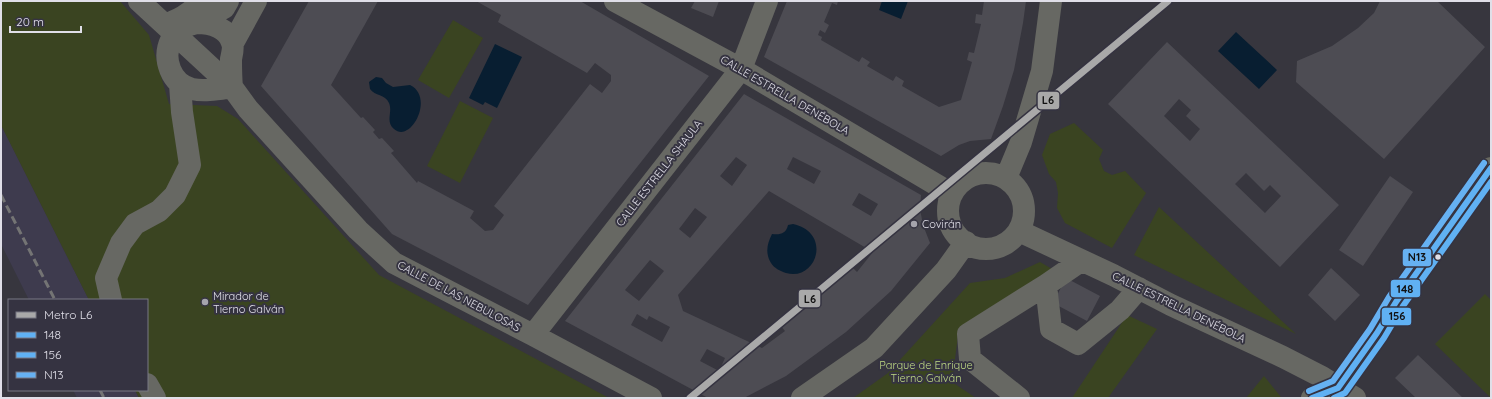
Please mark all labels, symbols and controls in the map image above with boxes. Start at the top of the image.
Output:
scale bar [10,8,81,34]
text: 20 m [16,14,44,29]
street label: CALLE ESTRELLA DENÉBOLA [718,52,852,138]
line badge: L6 [1037,91,1060,110]
text: L6 [1042,93,1054,107]
street label: CALLE ESTRELLA SHAULA [613,117,705,229]
place label: Covirán [922,217,961,231]
marker: Covirán [909,219,919,229]
line badge: N13 [1402,248,1432,267]
text: N13 [1408,250,1426,264]
unlabelled marker [1433,252,1443,262]
street label: CALLE DE LAS NEBULOSAS [395,258,523,334]
street label: CALLE ESTRELLA DENÉBOLA [1110,269,1248,345]
line badge: 148 [1390,279,1421,298]
text: 148 [1397,282,1413,296]
place label: Mirador de Tierno Galván [213,289,284,316]
line badge: L6 [798,289,821,308]
text: L6 [804,292,816,306]
marker: Mirador de Tierno Galván [200,297,210,307]
legend [8,299,148,391]
text: Metro L6 [44,307,93,322]
line badge: 156 [1381,307,1412,326]
text: 156 [1389,309,1405,323]
text: 148 [44,327,61,342]
text: 156 [44,347,62,362]
park label: Parque de Enrique Tierno Galván [879,358,973,385]
text: N13 [44,367,63,382]

